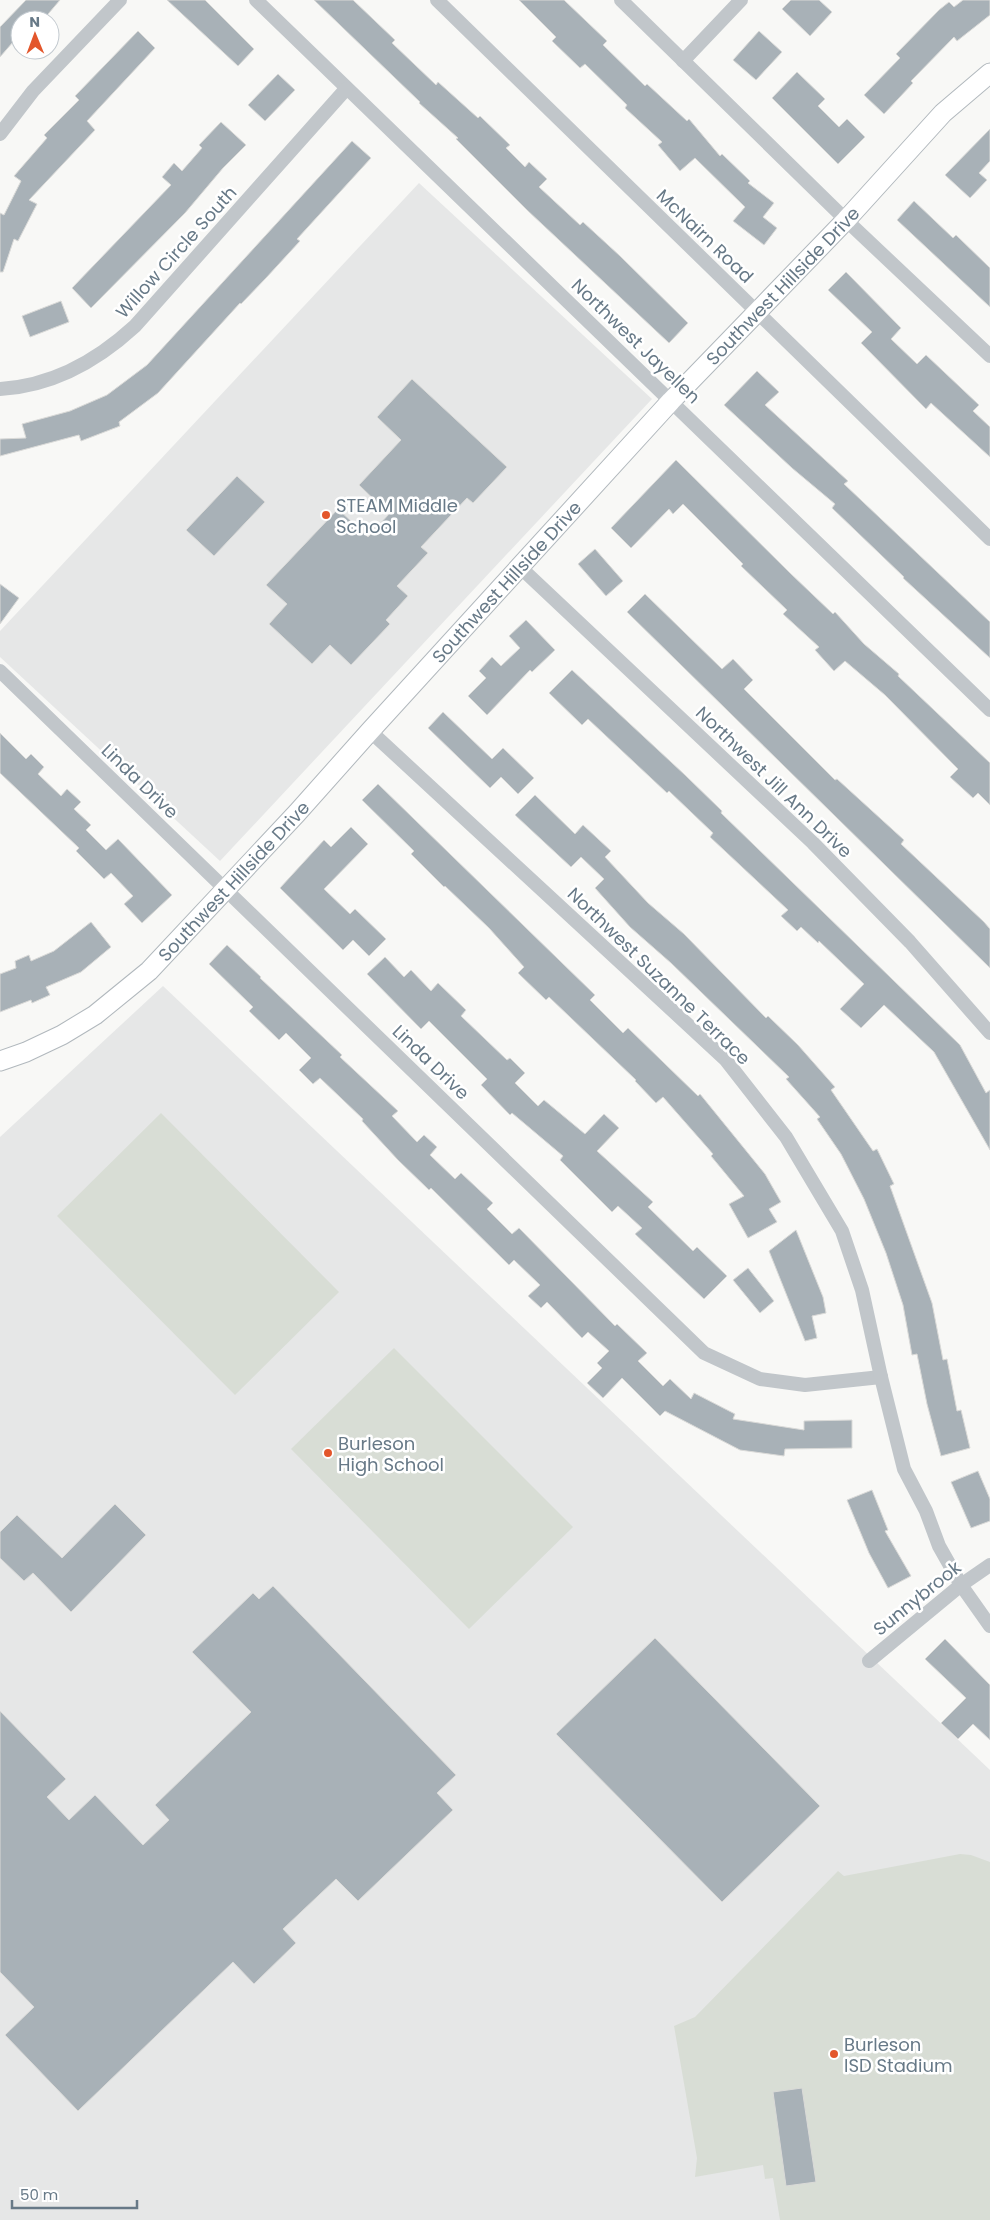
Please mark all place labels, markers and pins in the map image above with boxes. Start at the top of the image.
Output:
place label: STEAM Middle School [336,493,458,539]
marker: STEAM Middle School [320,509,332,521]
place label: Burleson High School [338,1431,444,1477]
marker: Burleson High School [322,1447,334,1459]
place label: Burleson ISD Stadium [844,2032,952,2078]
marker: Burleson ISD Stadium [828,2048,840,2060]

